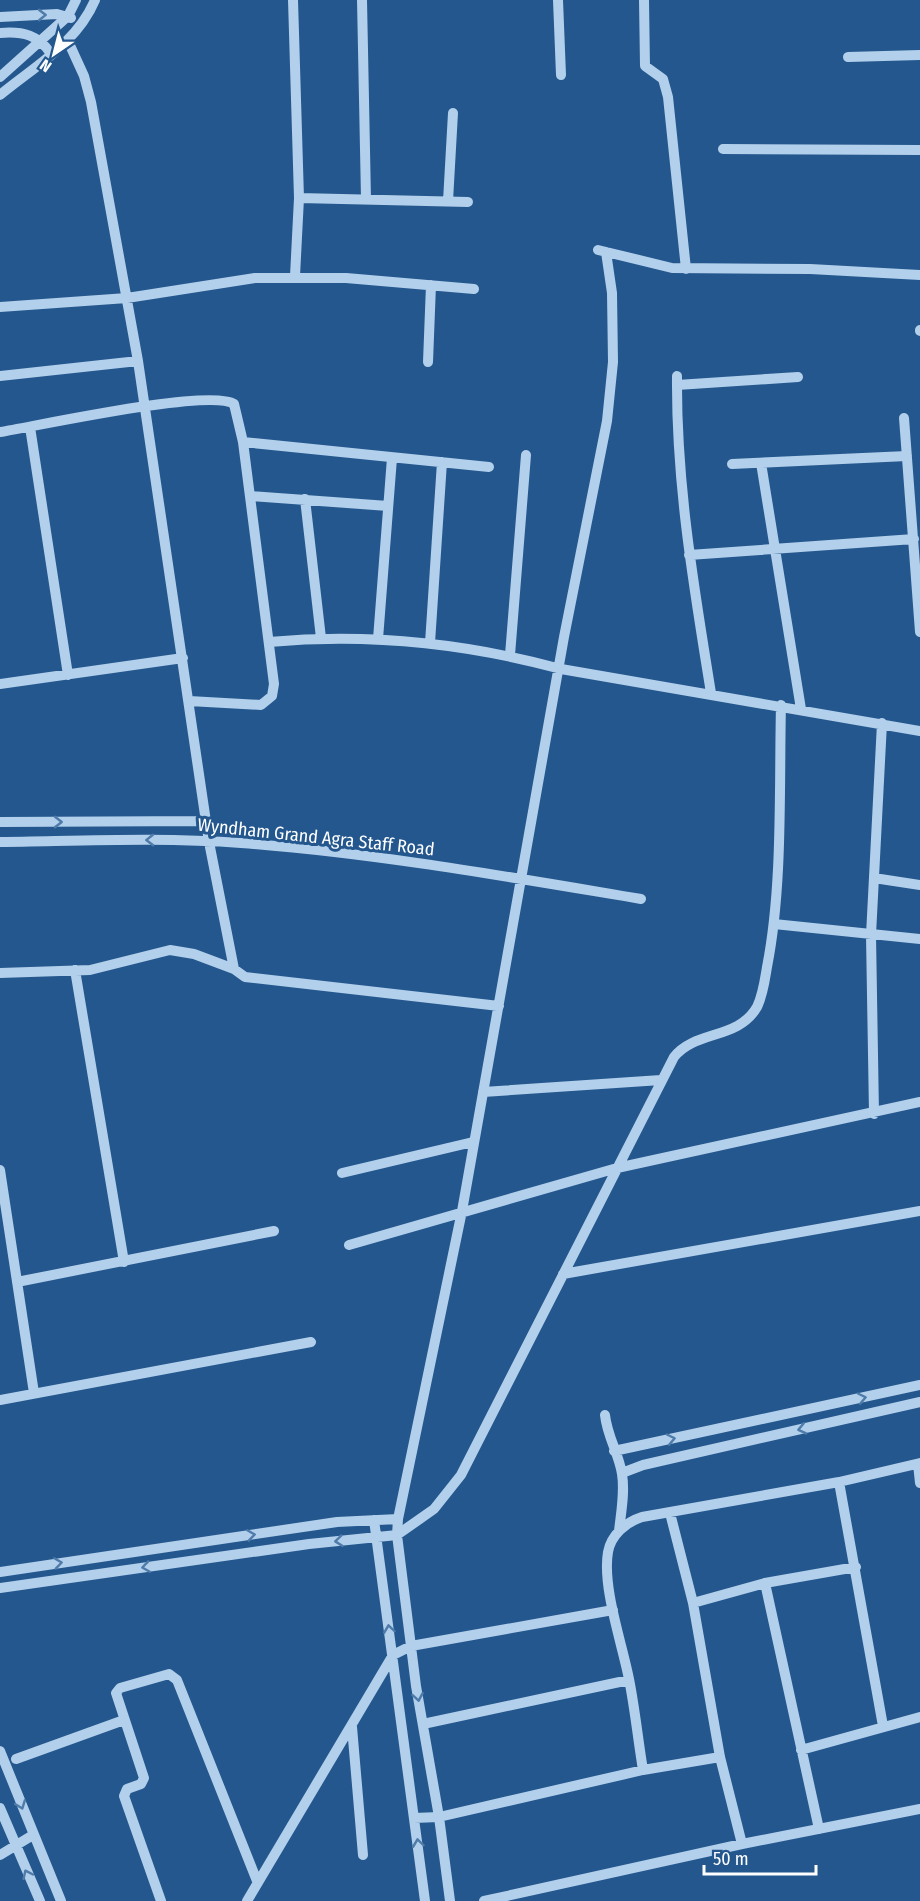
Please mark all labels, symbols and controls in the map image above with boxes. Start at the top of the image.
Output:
one-way arrow [38,8,47,21]
north arrow [24,24,84,84]
text: N [36,55,55,76]
street label: Wyndham Grand Agra Staff Road [196,814,436,860]
one-way arrow [54,816,63,828]
one-way arrow [146,834,155,846]
one-way arrow [857,1392,867,1405]
one-way arrow [797,1421,807,1434]
one-way arrow [666,1433,676,1446]
one-way arrow [246,1529,255,1541]
one-way arrow [334,1534,343,1547]
one-way arrow [53,1558,62,1570]
one-way arrow [141,1561,150,1573]
one-way arrow [384,1624,396,1634]
one-way arrow [411,1691,424,1701]
one-way arrow [14,1799,27,1810]
one-way arrow [412,1838,424,1848]
scale bar [704,1838,816,1876]
text: 50 m [713,1848,749,1870]
one-way arrow [22,1869,34,1880]

